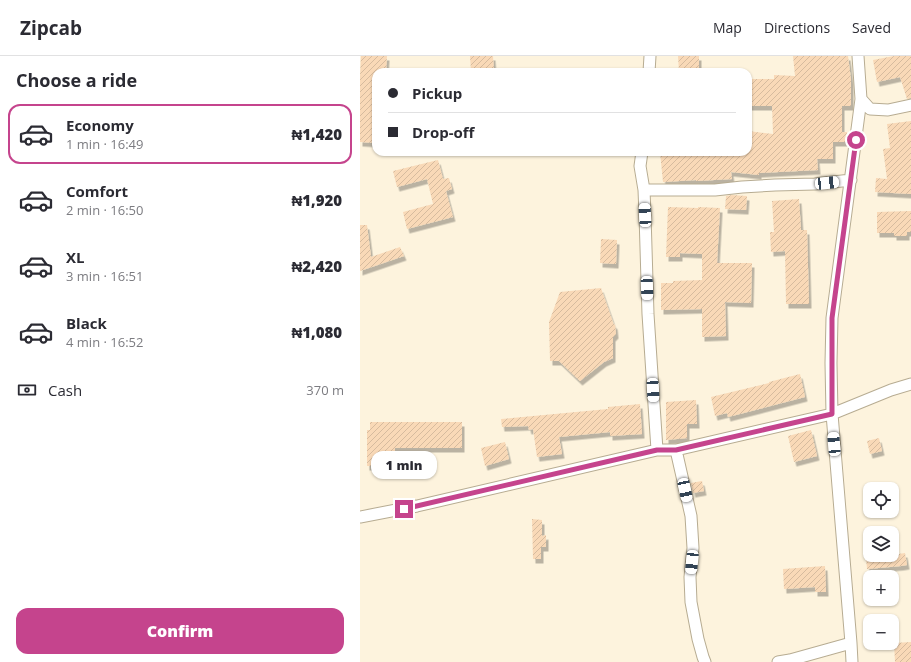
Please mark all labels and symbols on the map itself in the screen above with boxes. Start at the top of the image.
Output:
route start [847,131,865,149]
car [814,176,840,190]
car [638,203,652,227]
car [641,276,653,300]
car [646,378,660,402]
car [827,432,841,456]
callout: 1 min [371,451,437,479]
car [677,477,693,503]
route end [395,500,413,518]
car [685,549,699,575]

